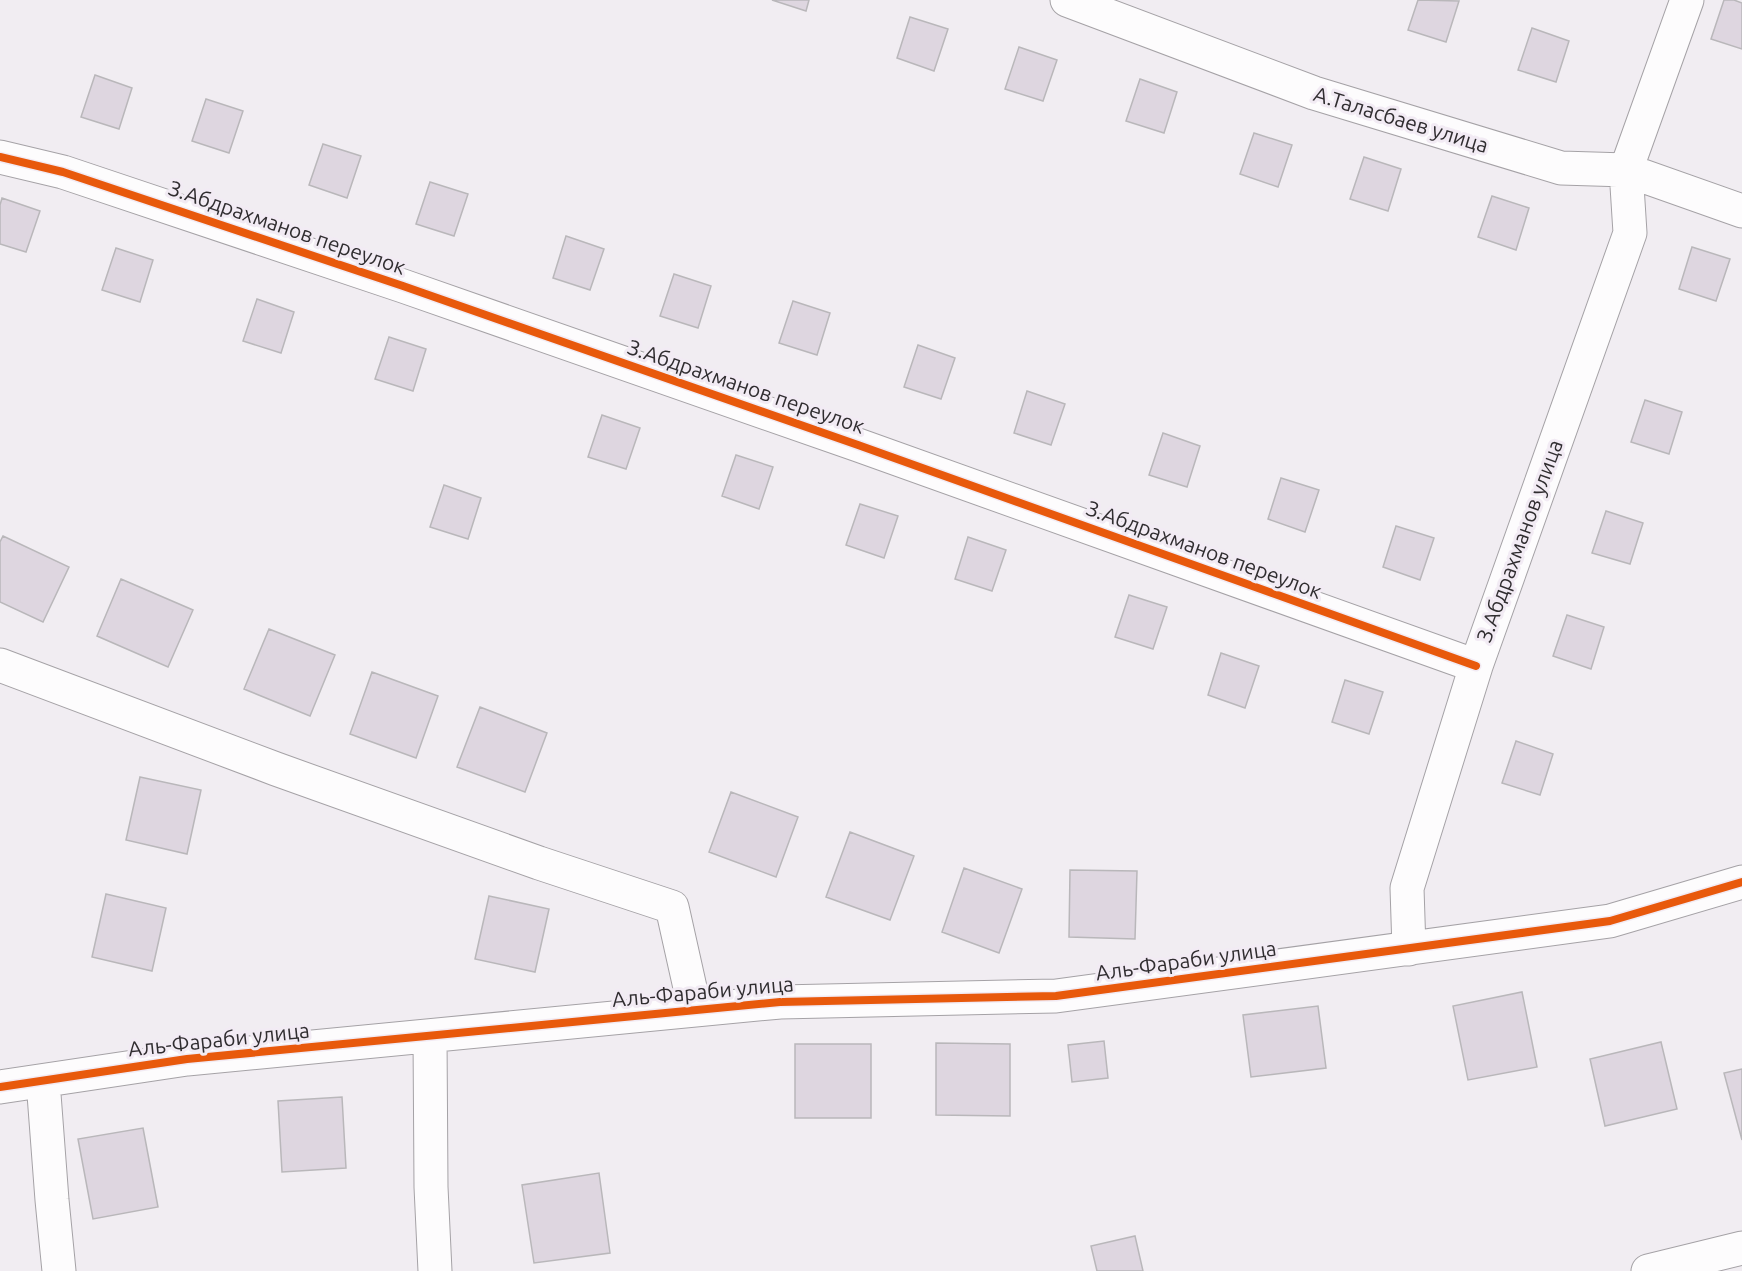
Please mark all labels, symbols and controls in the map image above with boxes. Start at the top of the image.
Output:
street label: А.Таласбаев улица [1311,81,1491,157]
street label: З.Абдрахманов переулок [166,175,409,279]
street label: З.Абдрахманов переулок [625,334,868,438]
street label: З.Абдрахманов улица [1471,436,1567,645]
street label: З.Абдрахманов переулок [1083,495,1326,603]
street label: Аль-Фараби улица [1094,935,1278,985]
street label: Аль-Фараби улица [611,971,795,1011]
street label: Аль-Фараби улица [127,1018,311,1060]

